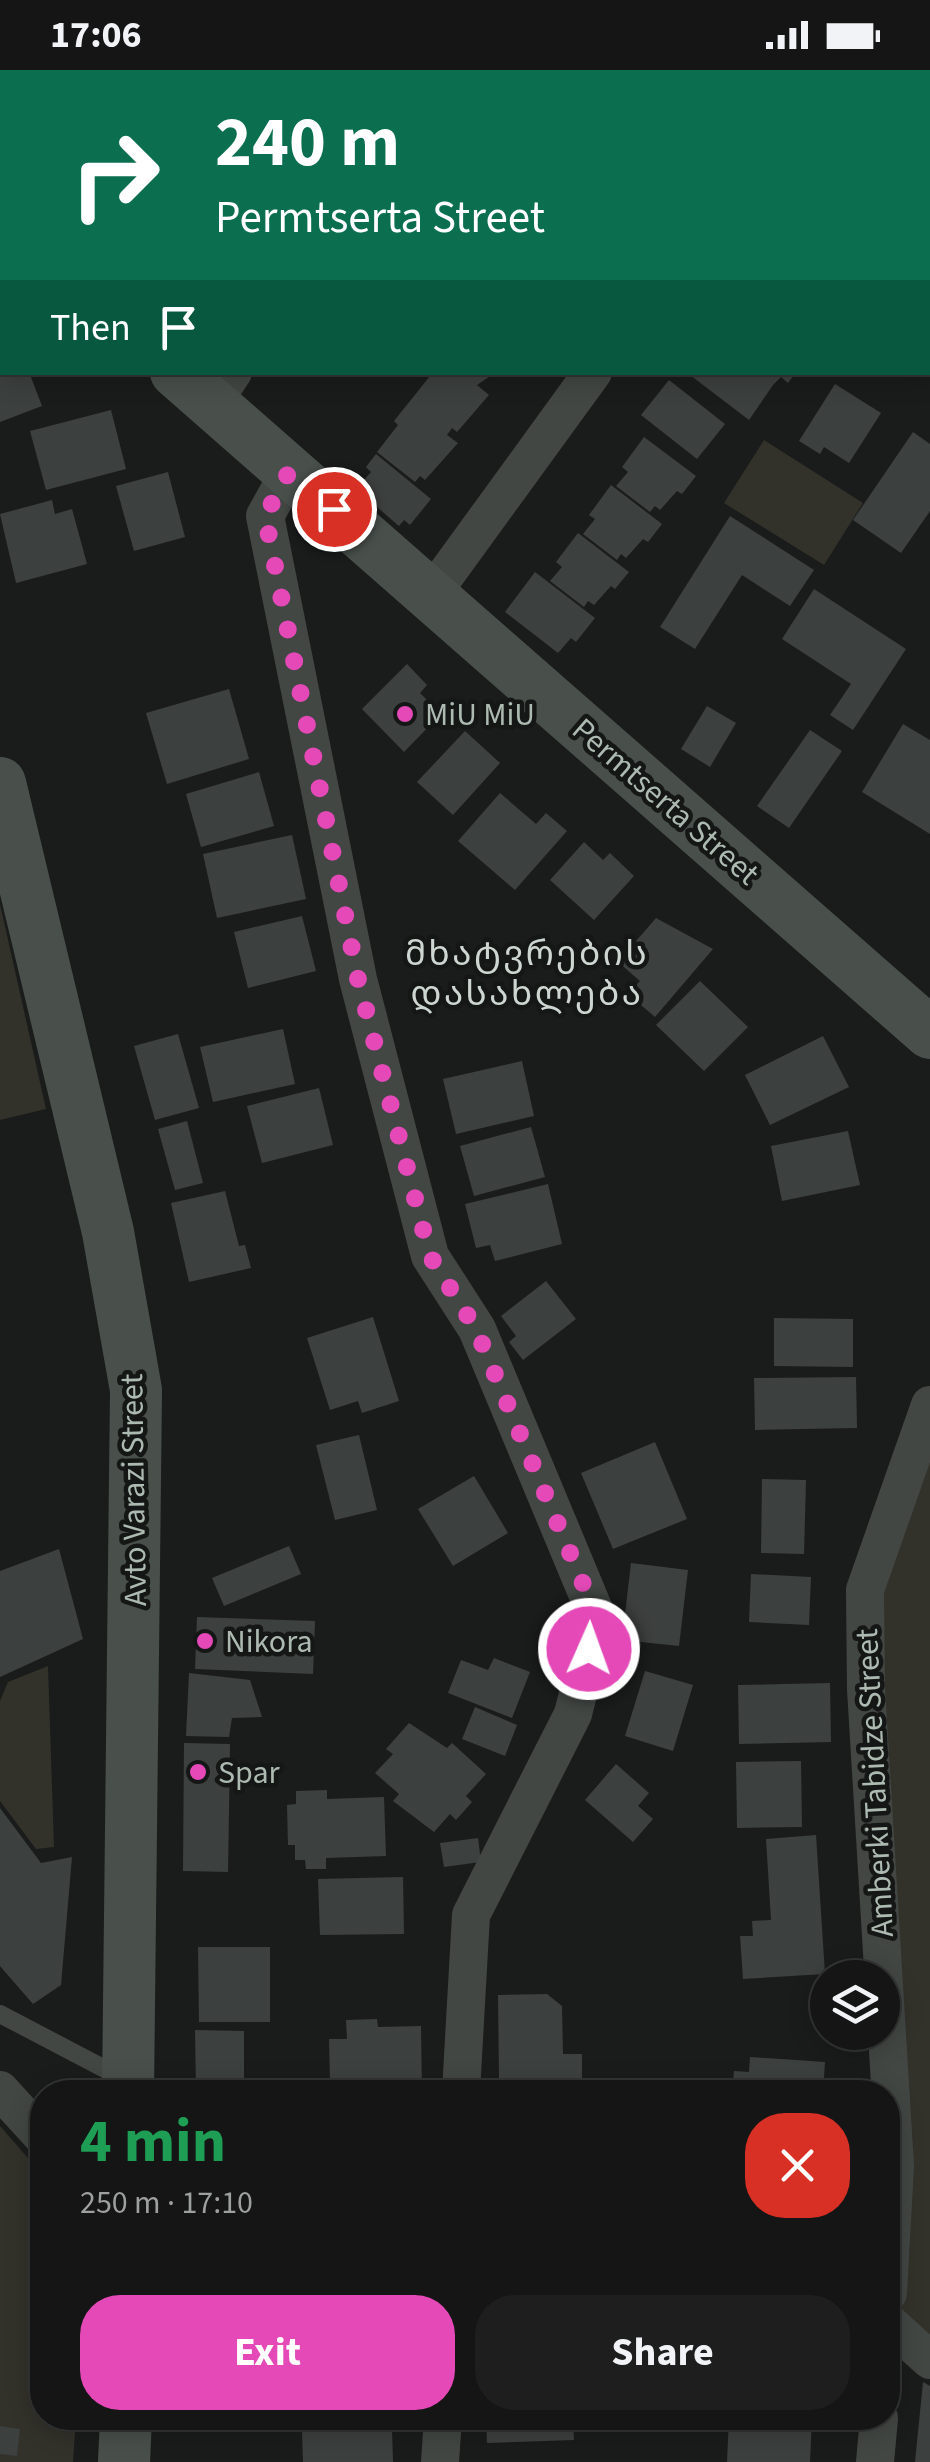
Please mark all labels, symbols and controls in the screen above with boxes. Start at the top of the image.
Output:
text: 17:06 [50,8,142,62]
text: 240 m [215,93,400,193]
icon: right [50,110,180,240]
text: Permtserta Street [215,186,545,250]
icon: arrive [151,300,206,355]
text: Then [50,301,131,355]
pin [292,467,377,552]
icon: arrive [307,482,362,537]
place label: MiU MiU [425,692,535,738]
marker: MiU MiU [394,703,416,725]
street label: Permtserta Street [562,707,769,896]
district label: მხატვრების დასახლება [405,929,649,1019]
street label: Avto Varazi Street [109,1373,159,1607]
position arrow [537,1597,641,1701]
place label: Nikora [225,1619,313,1665]
street label: Amberki Tabidze Street [844,1627,906,1938]
marker: Nikora [194,1630,216,1652]
place label: Spar [218,1750,281,1796]
marker: Spar [187,1761,209,1783]
map controls [810,1960,900,2050]
button: layers [810,1960,900,2050]
text: 4 min [80,2100,226,2185]
button: close [745,2113,850,2218]
text: 250 m · 17:10 [80,2180,253,2226]
button: Exit [80,2295,455,2410]
button: Share [475,2295,850,2410]

